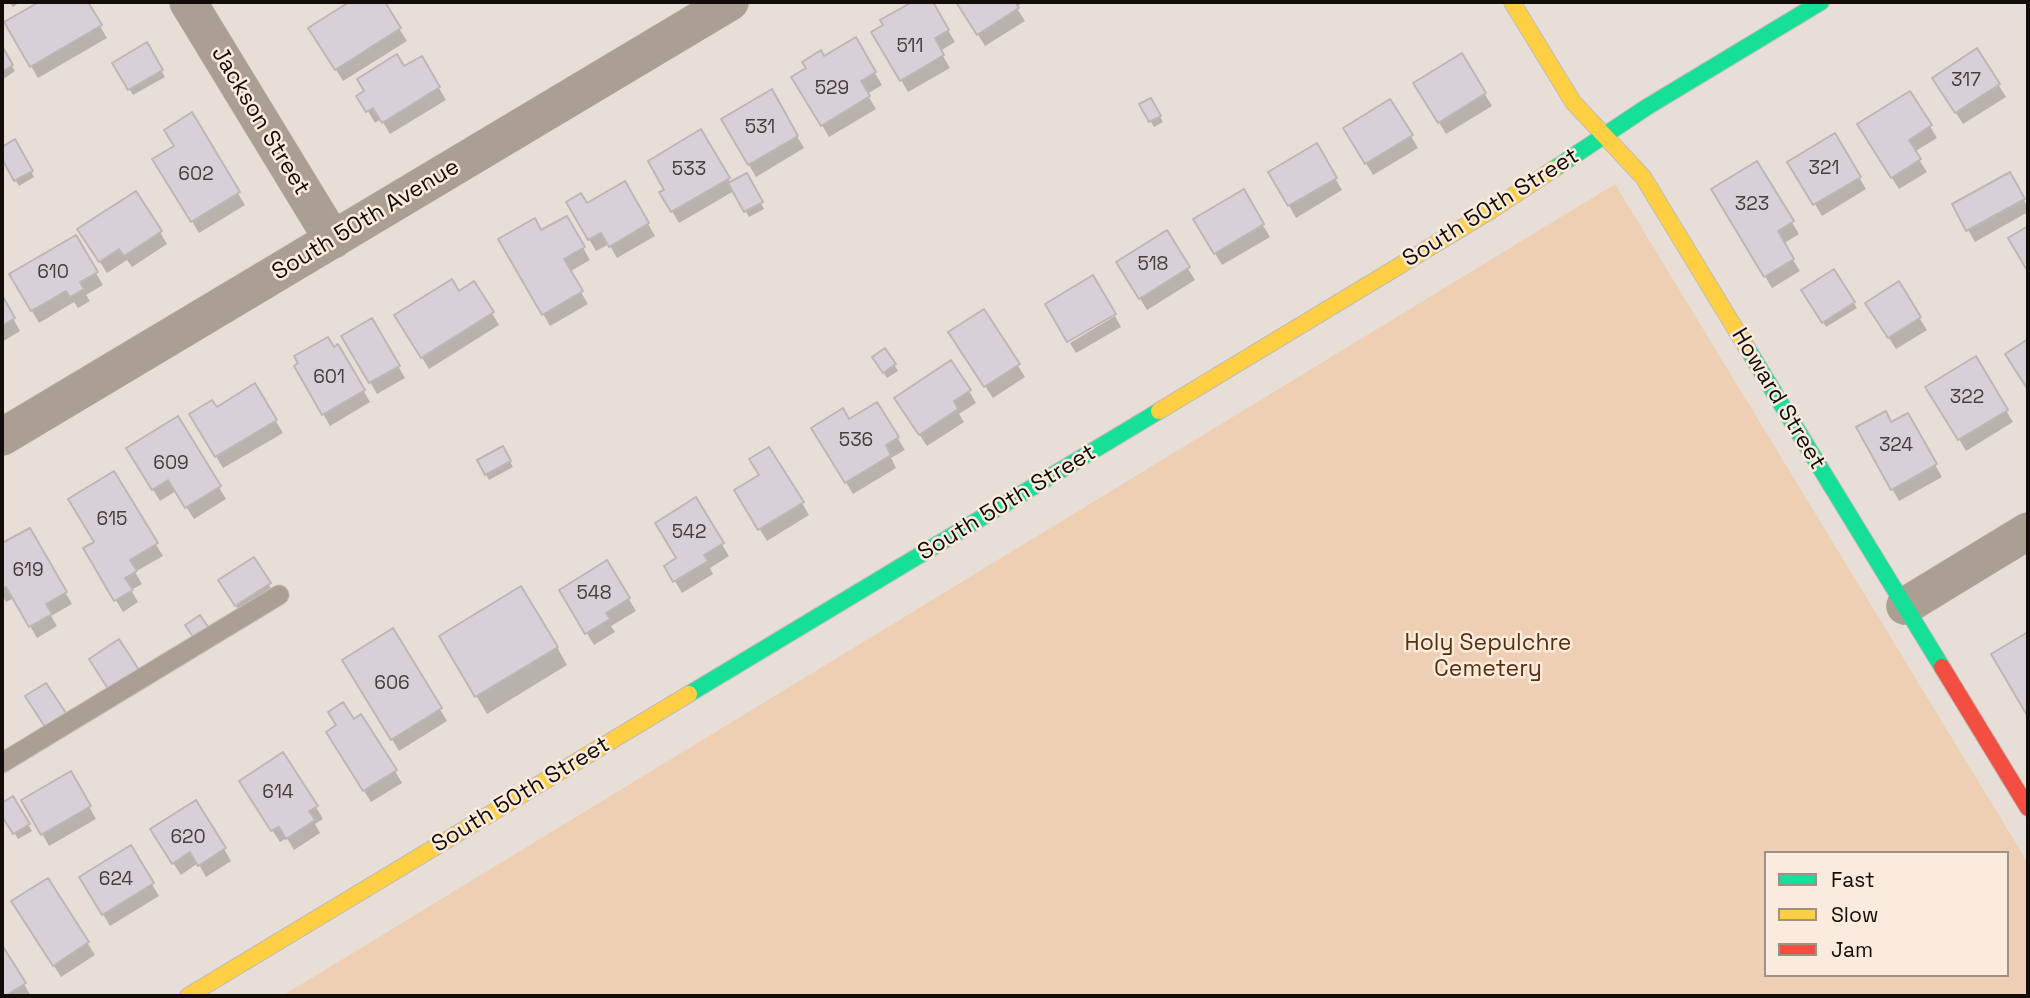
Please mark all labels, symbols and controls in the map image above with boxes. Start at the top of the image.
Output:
house number: 511 [897,36,923,58]
street label: Jackson Street [205,42,315,200]
house number: 317 [1951,70,1981,92]
house number: 529 [815,78,849,100]
house number: 531 [745,117,775,139]
street label: South 50th Street [1398,143,1584,273]
street label: South 50th Avenue [267,153,465,287]
house number: 321 [1809,158,1839,180]
house number: 533 [672,159,706,181]
house number: 602 [178,164,214,186]
house number: 323 [1735,194,1769,216]
house number: 518 [1138,254,1168,276]
house number: 610 [37,262,69,284]
street label: Howard Street [1725,323,1831,475]
house number: 601 [313,367,345,389]
house number: 322 [1950,387,1984,409]
house number: 536 [839,430,873,452]
house number: 324 [1879,435,1913,457]
street label: South 50th Street [913,439,1101,567]
house number: 609 [153,453,189,475]
house number: 615 [97,509,127,531]
house number: 542 [672,522,706,544]
house number: 619 [12,560,44,582]
house number: 548 [576,583,612,605]
park label: Holy Sepulchre Cemetery [1405,630,1571,684]
house number: 606 [374,673,410,695]
street label: South 50th Street [427,731,615,859]
house number: 614 [262,782,294,804]
house number: 620 [170,827,206,849]
legend [1764,851,2009,977]
text: Fast [1831,866,1875,893]
house number: 624 [99,869,133,891]
text: Slow [1831,901,1879,928]
text: Jam [1831,936,1873,963]

